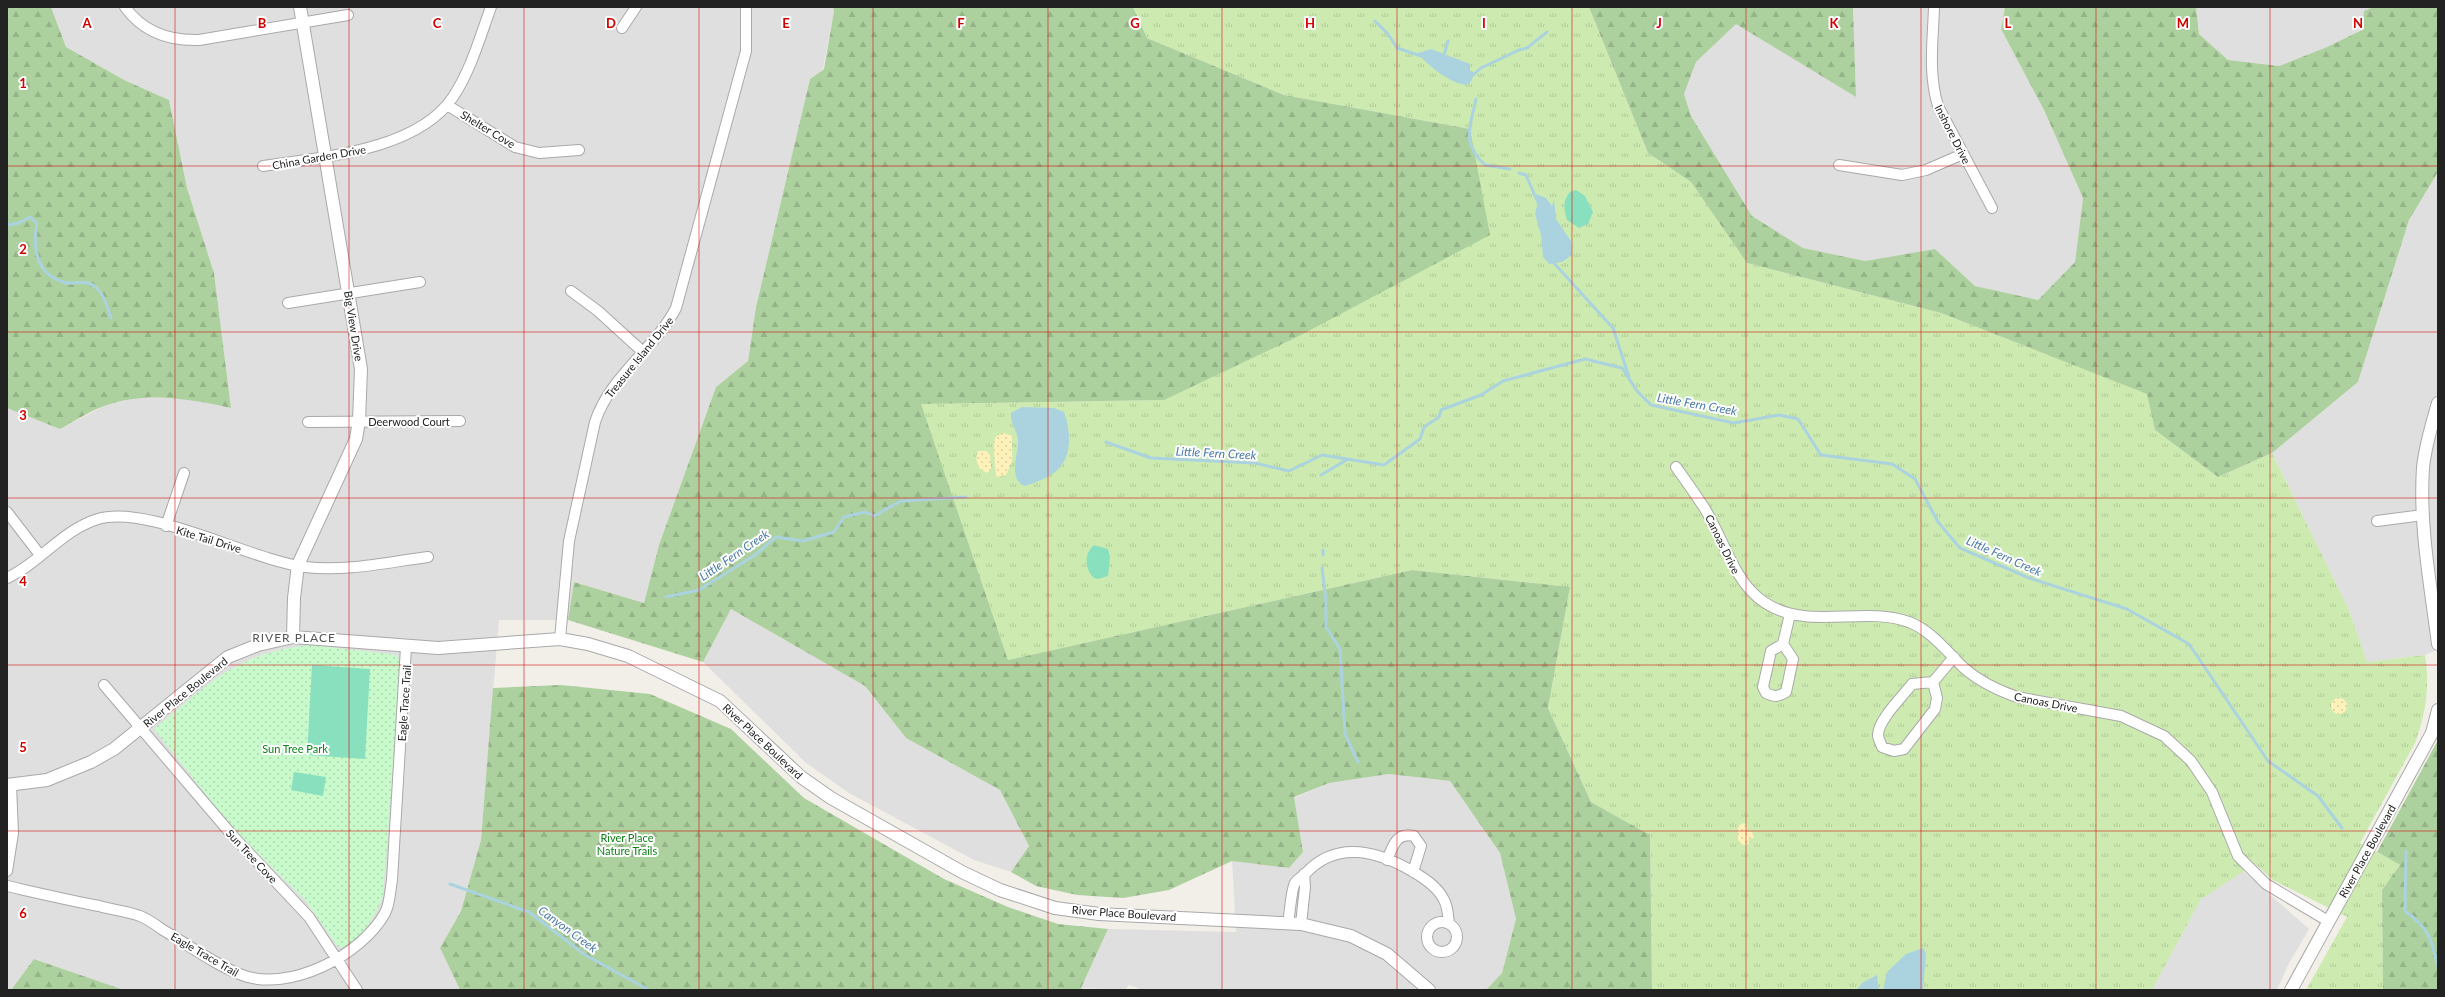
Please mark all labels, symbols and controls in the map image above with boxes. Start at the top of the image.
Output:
text: A [81,15,92,31]
text: B [258,15,267,31]
text: C [433,15,442,31]
text: D [606,15,616,31]
text: E [782,15,790,31]
text: F [957,15,965,31]
text: G [1130,15,1140,31]
text: H [1305,15,1315,31]
text: I [1482,15,1486,31]
text: J [1656,15,1662,31]
text: K [1830,15,1840,31]
text: L [2005,15,2012,31]
text: M [2177,15,2189,31]
text: N [2353,15,2363,31]
text: 1 [19,75,27,91]
street label: Inshore Drive [1932,102,1974,166]
street label: Shelter Cove [458,108,518,150]
street label: China Garden Drive [271,142,367,172]
text: 2 [19,241,27,257]
street label: Big View Drive [342,290,366,362]
street label: Treasure Island Drive [602,314,676,400]
water label: Little Fern Creek [1656,390,1738,418]
text: 3 [19,407,27,423]
street label: Deerwood Court [368,415,450,428]
water label: Little Fern Creek [1175,443,1257,463]
street label: Canoas Drive [1703,512,1743,576]
street label: Kite Tail Drive [175,523,243,555]
water label: Little Fern Creek [696,526,772,584]
water label: Little Fern Creek [1964,533,2044,579]
text: 4 [19,573,27,589]
district label: RIVER PLACE [252,630,336,645]
street label: River Place Boulevard [140,654,230,730]
street label: Eagle Trace Trail [395,664,413,742]
street label: Canoas Drive [2013,689,2079,715]
street label: River Place Boulevard [720,701,806,781]
text: 5 [19,739,27,755]
park label: Sun Tree Park [262,742,328,755]
street label: River Place Boulevard [2336,802,2398,900]
street label: Sun Tree Cove [224,826,280,886]
park label: River Place Nature Trails [597,831,657,857]
water label: Canyon Creek [536,903,601,956]
street label: River Place Boulevard [1071,903,1177,923]
text: 6 [19,905,27,921]
street label: Eagle Trace Trail [169,929,241,979]

